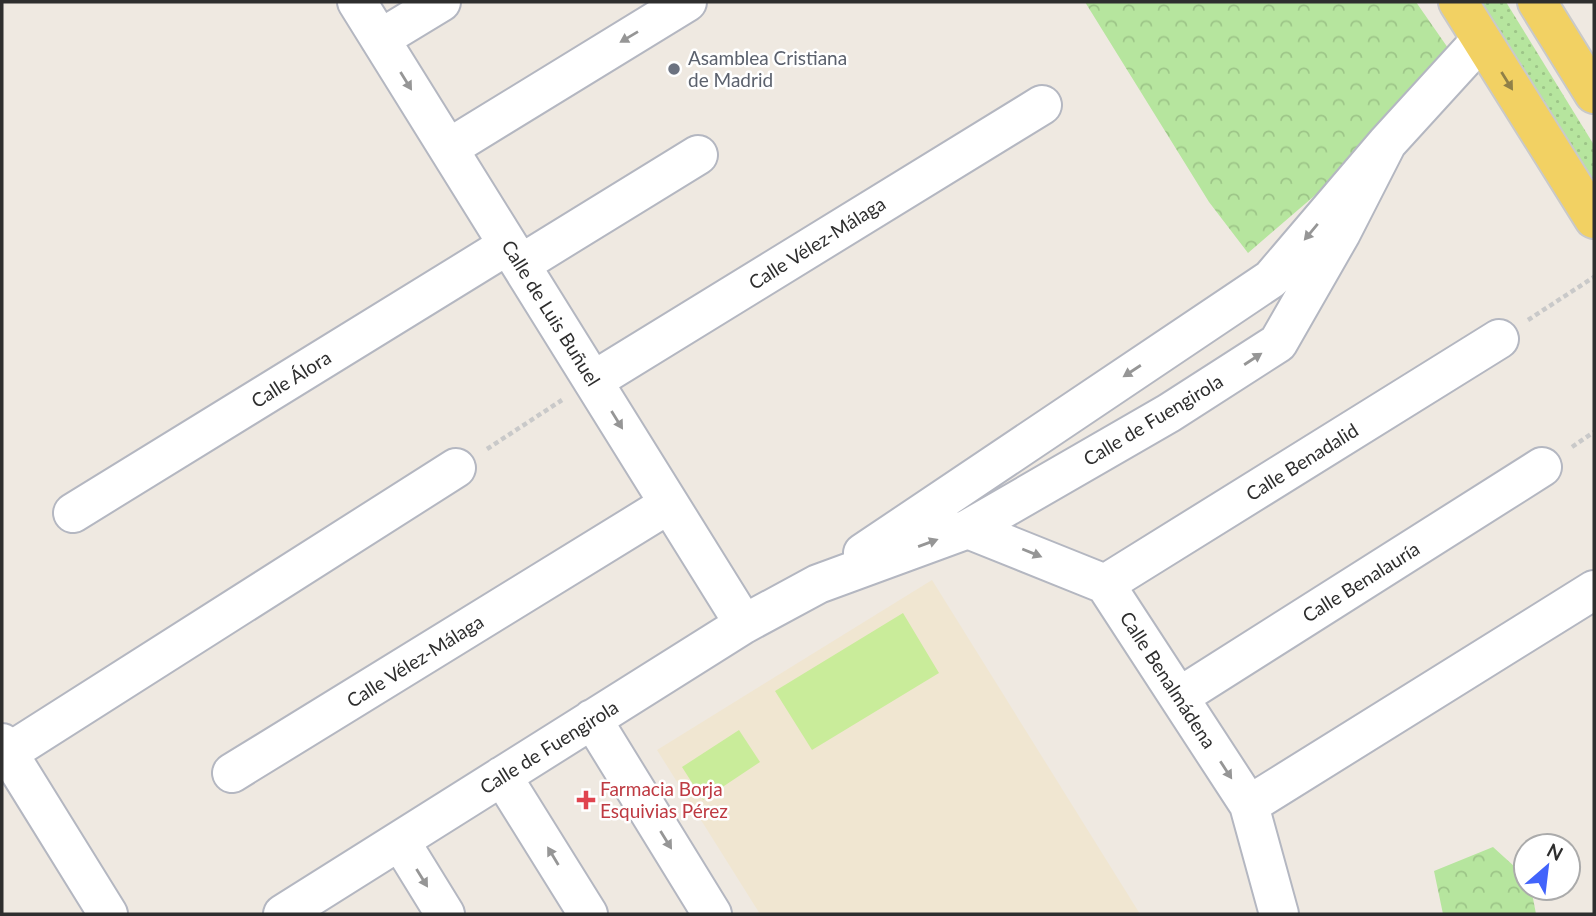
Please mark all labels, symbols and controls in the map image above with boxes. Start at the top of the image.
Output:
one-way arrow [619,31,638,44]
place label: Asamblea Cristiana de Madrid [688,46,847,91]
marker: Asamblea Cristiana de Madrid [666,61,682,77]
one-way arrow [400,71,413,90]
one-way arrow [1501,71,1514,90]
street label: Calle Vélez-Málaga [744,191,889,294]
one-way arrow [1304,224,1319,241]
street label: Calle de Luis Buñuel [497,236,606,390]
street label: Calle Álora [247,345,335,412]
one-way arrow [1244,353,1263,366]
one-way arrow [1122,364,1142,377]
street label: Calle de Fuengirola [1079,369,1227,470]
one-way arrow [610,410,623,429]
street label: Calle Benadalid [1241,418,1362,505]
street label: Calle Benalauría [1298,536,1424,627]
one-way arrow [918,538,939,549]
one-way arrow [1021,548,1042,559]
street label: Calle Benalmádena [1116,607,1221,752]
street label: Calle Vélez-Málaga [342,609,487,712]
street label: Calle de Fuengirola [475,695,622,798]
one-way arrow [1219,760,1232,779]
place label: Farmacia Borja Esquivias Pérez [600,777,728,822]
marker: Farmacia Borja Esquivias Pérez [578,792,594,808]
one-way arrow [660,831,673,850]
north arrow [1512,832,1582,902]
text: N [1543,838,1567,865]
one-way arrow [547,846,559,865]
one-way arrow [416,868,429,887]

